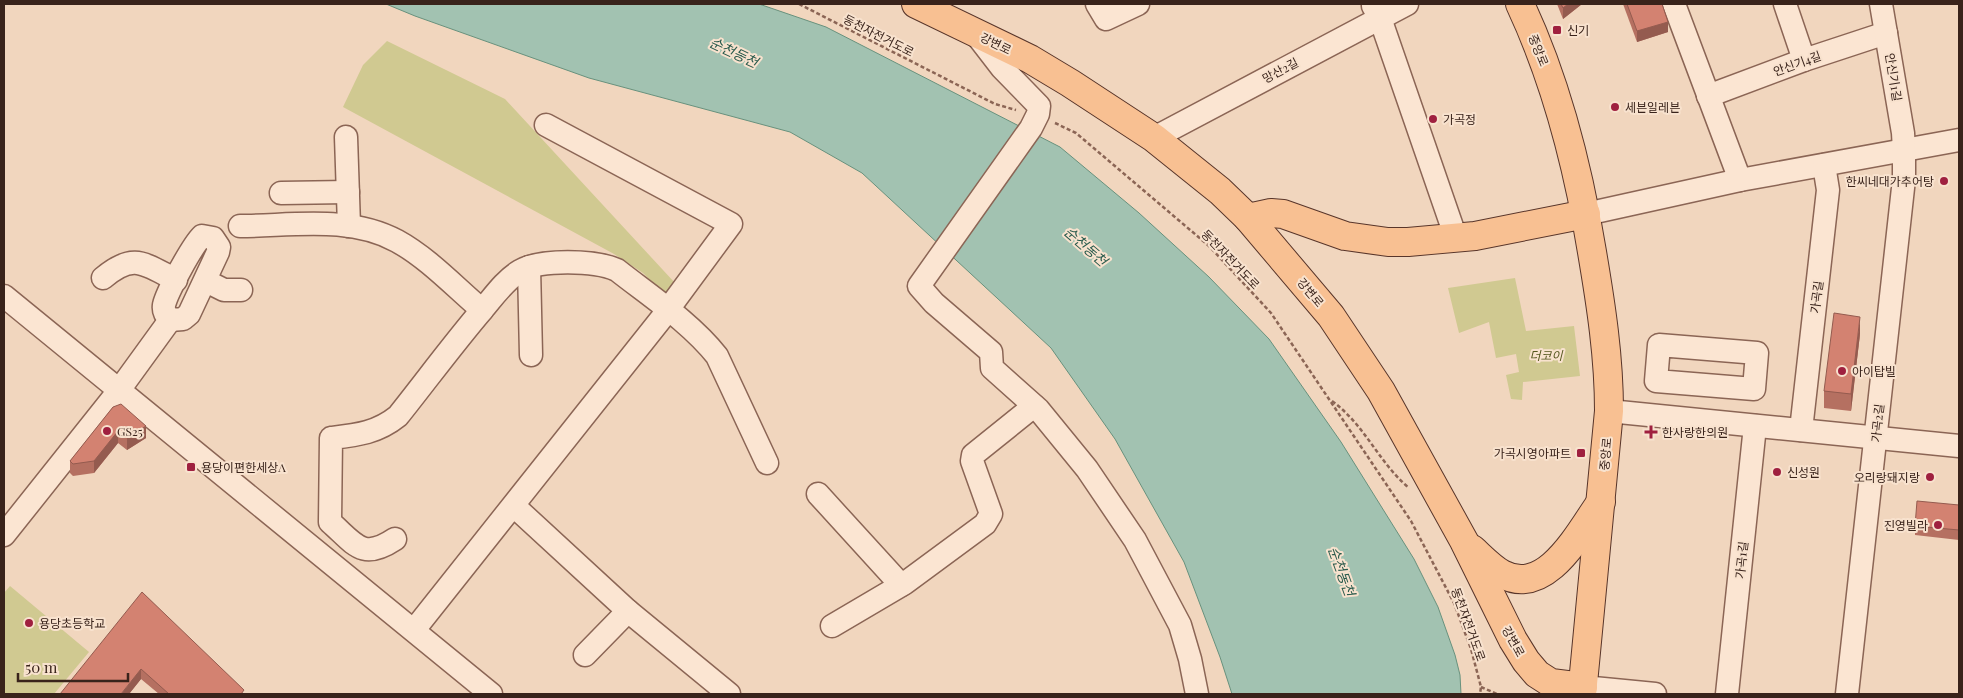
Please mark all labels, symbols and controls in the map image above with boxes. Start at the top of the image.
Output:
street label: 동천자전거도로 [841,10,917,60]
place label: 신기 [1567,22,1589,38]
marker: 신기 [1551,24,1563,36]
street label: 강변로 [978,29,1014,57]
street label: 중앙로 [1525,32,1553,68]
water label: 순천동천 [707,33,762,72]
street label: 안신기4길 [1771,47,1823,79]
street label: 안신기1길 [1882,52,1906,102]
street label: 망산2길 [1259,54,1301,86]
place label: 세븐일레븐 [1625,99,1680,115]
marker: 세븐일레븐 [1609,101,1621,113]
place label: 가곡정 [1443,111,1476,127]
marker: 가곡정 [1427,113,1439,125]
place label: 한씨네대가추어탕 [1846,173,1934,189]
marker: 한씨네대가추어탕 [1938,175,1950,187]
water label: 순천동천 [1060,222,1113,271]
street label: 동천자전거도로 [1198,226,1264,292]
street label: 강변로 [1294,274,1328,310]
street label: 가곡길 [1806,280,1826,314]
park label: 더코이 [1529,347,1564,363]
place label: 아이탑빌 [1852,363,1896,379]
marker: 아이탑빌 [1836,365,1848,377]
street label: 가곡2길 [1867,403,1887,443]
place label: GS25 [117,423,143,439]
place label: 한사랑한의원 [1662,424,1728,440]
marker: GS25 [101,425,113,437]
marker: 한사랑한의원 [1644,425,1658,439]
street label: 중앙로 [1596,437,1614,471]
place label: 가곡시영아파트 [1494,445,1571,461]
marker: 가곡시영아파트 [1575,447,1587,459]
place label: 용당이편한세상A [201,459,286,475]
marker: 용당이편한세상A [185,461,197,473]
place label: 신성원 [1787,464,1820,480]
marker: 신성원 [1771,466,1783,478]
place label: 오리랑돼지랑 [1854,469,1920,485]
marker: 오리랑돼지랑 [1924,471,1936,483]
place label: 진영빌라 [1884,517,1928,533]
marker: 진영빌라 [1932,519,1944,531]
street label: 가곡1길 [1731,540,1751,580]
water label: 순천동천 [1324,544,1360,600]
street label: 동천자전거도로 [1448,585,1490,663]
place label: 용당초등학교 [39,615,105,631]
marker: 용당초등학교 [23,617,35,629]
street label: 강변로 [1499,623,1529,659]
scale bar [18,650,128,682]
text: 50 m [25,657,58,677]

